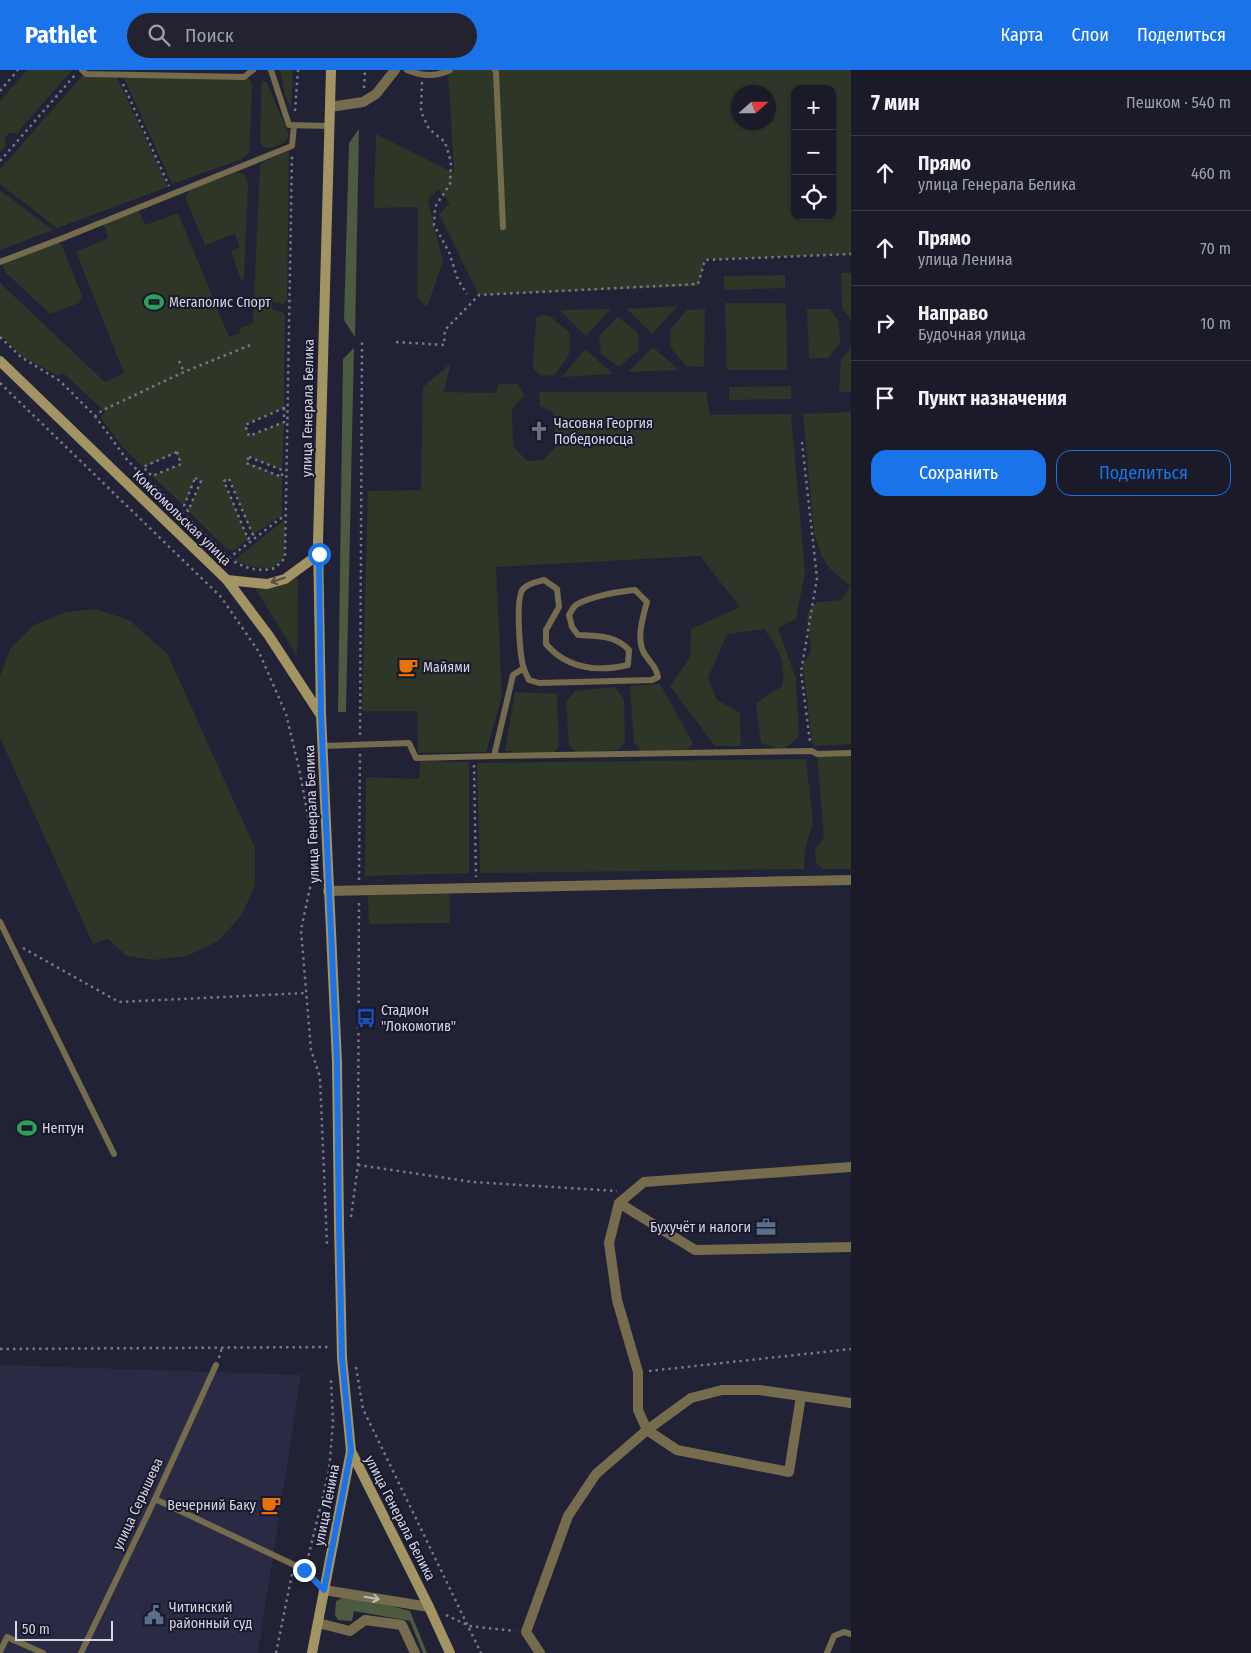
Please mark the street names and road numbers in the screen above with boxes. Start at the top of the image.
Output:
street label: улица Генерала Белика [298,339,318,477]
street label: Комсомольская улица [129,467,235,569]
street label: улица Генерала Белика [301,744,323,883]
street label: улица Генерала Белика [361,1453,439,1584]
street label: улица Серышева [109,1455,167,1553]
street label: улица Ленина [311,1463,343,1547]

